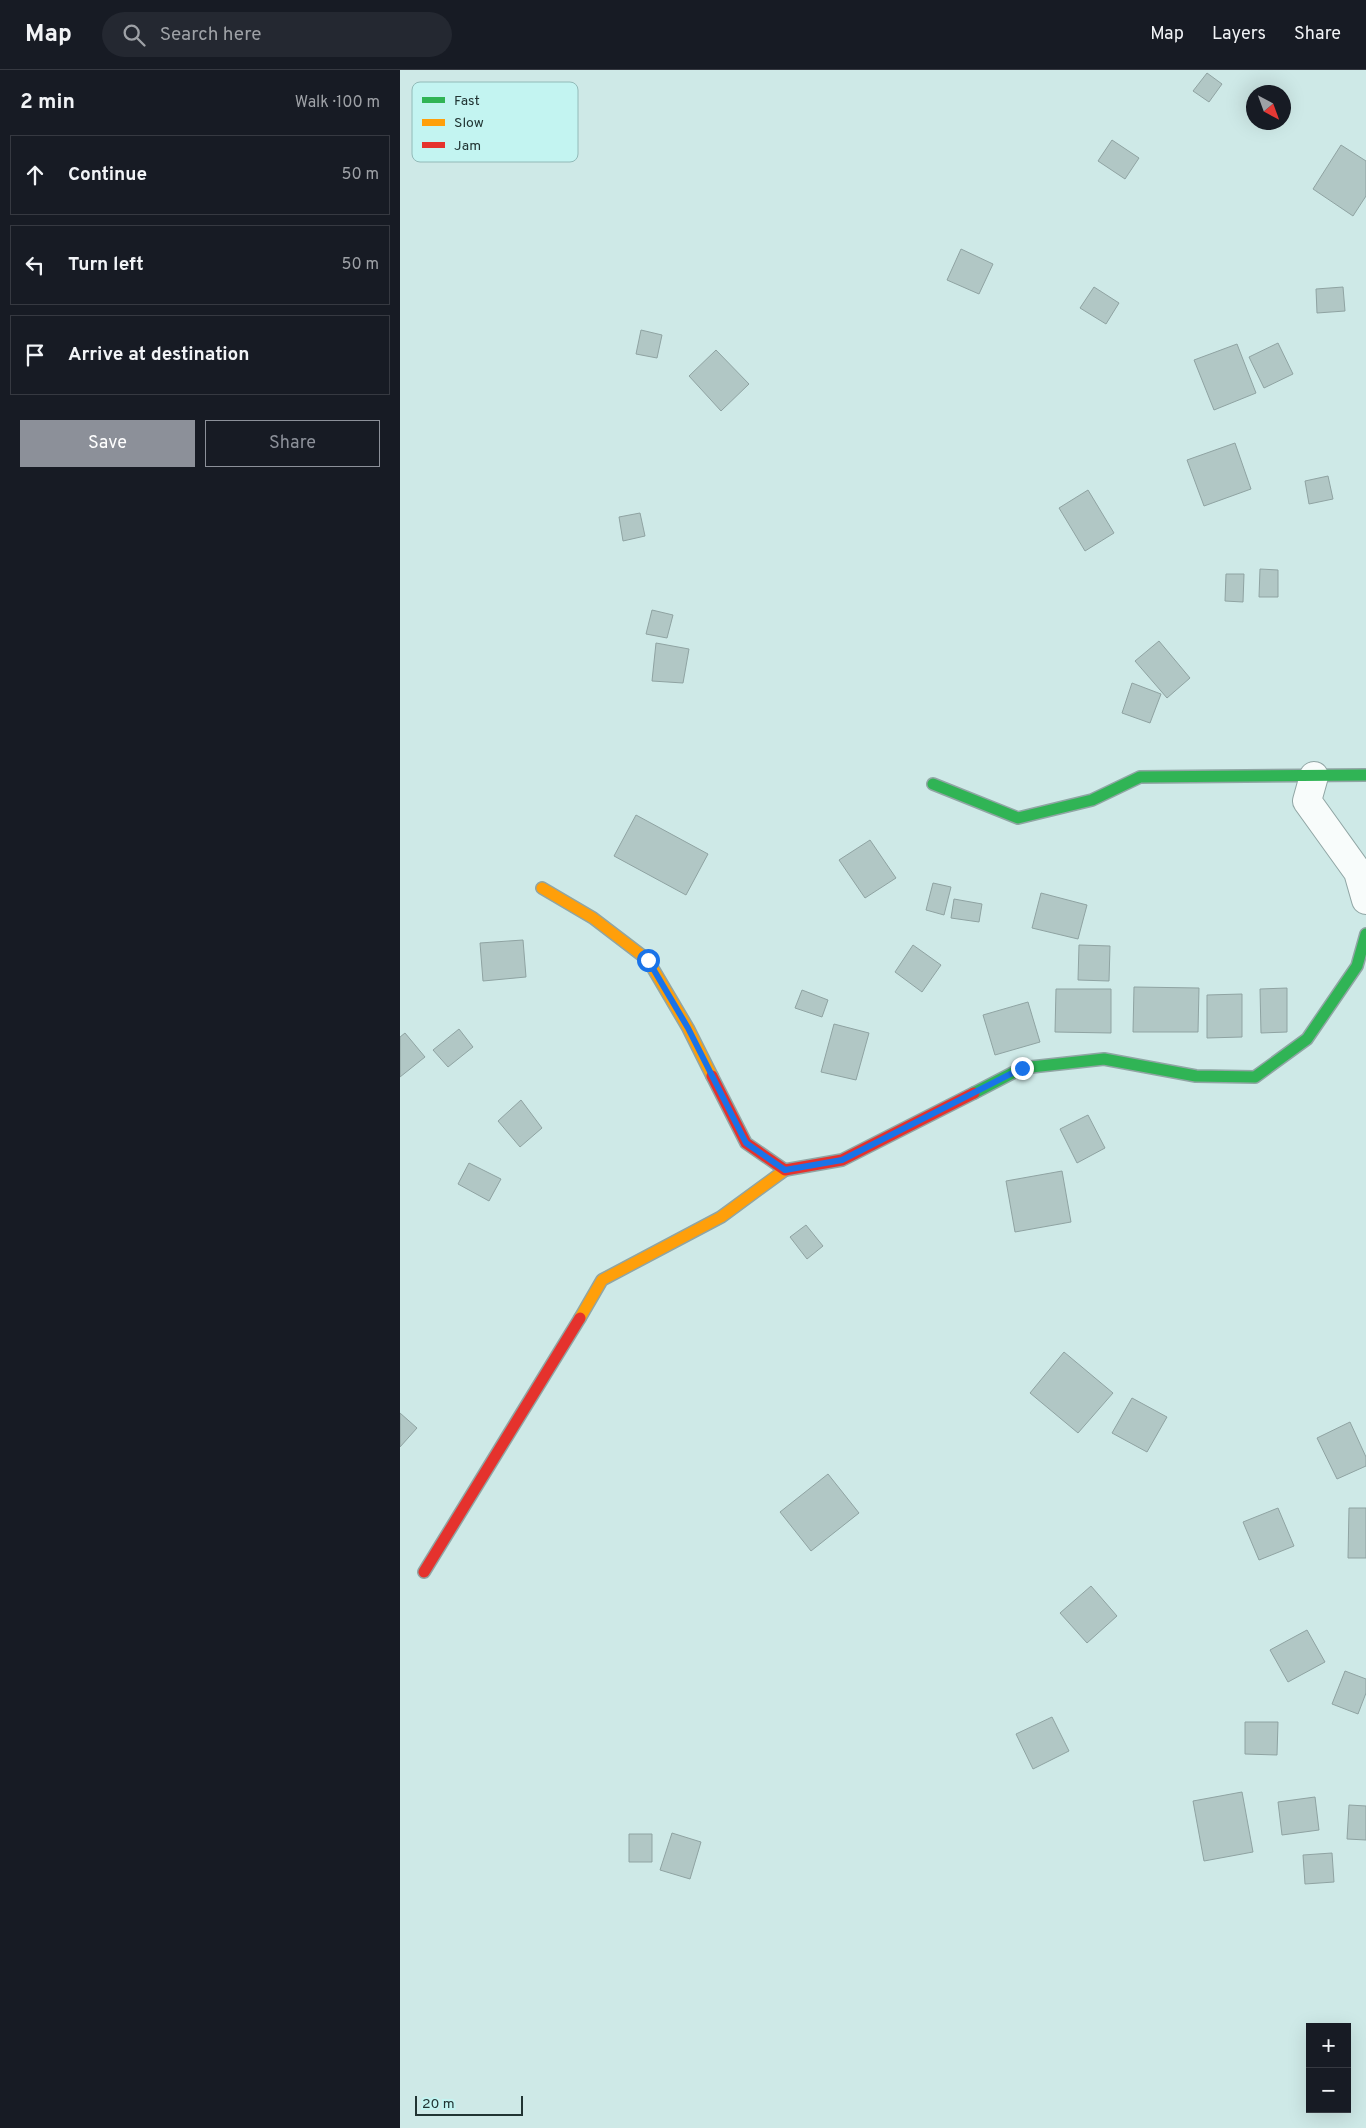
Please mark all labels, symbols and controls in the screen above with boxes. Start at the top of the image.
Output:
search box [102,12,452,57]
text: Map [25,20,72,50]
icon: search [120,21,148,49]
text: Search here [160,23,261,47]
text: Map [1150,23,1184,46]
text: Layers [1212,23,1266,46]
text: Share [1294,23,1341,46]
legend [412,82,578,162]
north arrow [1246,85,1291,130]
text: 2 min [20,89,75,116]
text: Walk · 100 m [295,93,380,113]
text: Fast [454,93,480,110]
text: Slow [454,115,484,132]
text: Jam [454,138,481,155]
icon: ahead [21,161,49,189]
text: Continue [68,163,147,187]
text: 50 m [342,165,379,185]
icon: left [21,251,49,279]
text: Turn left [68,253,144,277]
text: 50 m [342,255,379,275]
icon: arrive [21,341,49,369]
text: Arrive at destination [68,343,249,367]
button: Save [20,420,195,467]
button: Share [205,420,380,467]
route start [637,949,660,972]
route end [1011,1057,1034,1080]
map controls [1306,2023,1351,2113]
button: + [1306,2023,1351,2068]
button: − [1306,2068,1351,2113]
scale bar [415,2093,522,2116]
text: 20 m [422,2096,455,2113]

